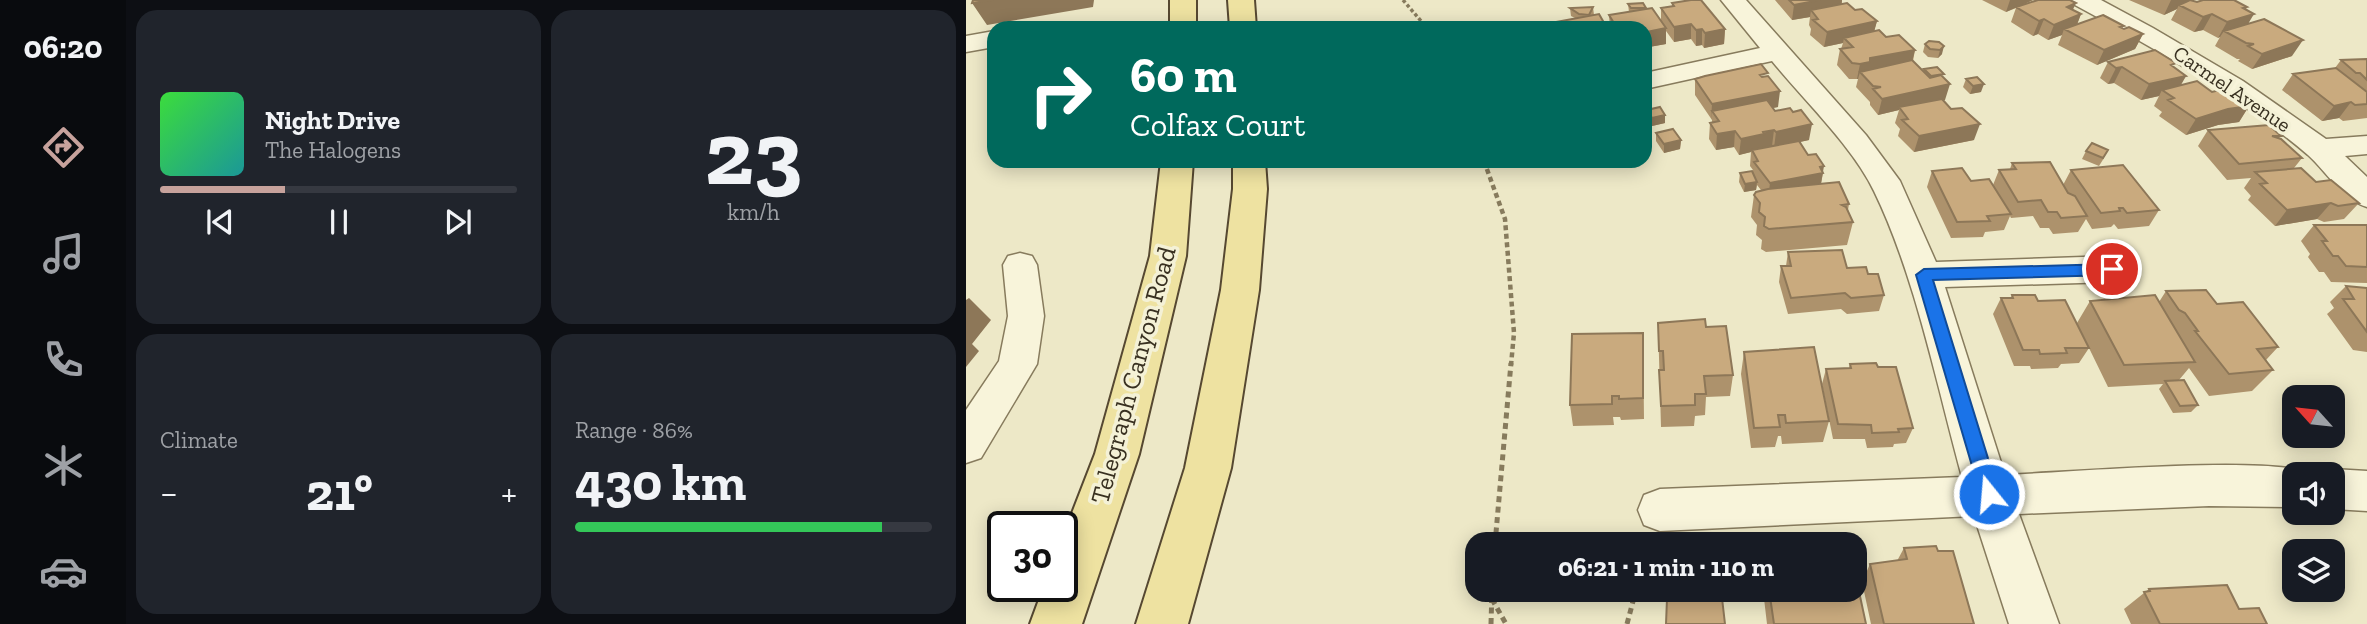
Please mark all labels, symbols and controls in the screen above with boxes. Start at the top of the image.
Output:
text: 06:20 [23,28,103,66]
street label: Carmel Avenue [2169,40,2296,137]
text: 60 m [1130,46,1237,105]
icon: right [1015,49,1106,140]
text: 23 [705,98,802,207]
text: Night Drive [265,104,400,136]
text: Colfax Court [1130,106,1305,144]
icon: directions [39,123,88,172]
text: The Halogens [265,136,401,164]
text: km/h [727,198,780,226]
icon: previous [201,203,239,241]
icon: pause [320,203,358,241]
icon: next [439,203,477,241]
icon: music [39,229,88,278]
pin [2082,239,2142,299]
street label: Telegraph Canyon Road [1083,243,1183,507]
icon: arrive [2093,250,2131,288]
icon: phone [39,335,88,384]
north arrow [2282,385,2345,448]
map controls [2282,385,2345,602]
text: Range · 86% [575,416,693,444]
text: Climate [160,426,238,454]
icon: climate [39,441,88,490]
text: 430 km [575,451,746,513]
position arrow [1952,457,2026,531]
text: 21° [306,461,373,523]
button: sound [2282,462,2345,525]
text: − [160,470,178,516]
text: + [501,470,517,516]
speed limit sign: 30 [987,511,1078,602]
button: layers [2282,539,2345,602]
icon: car [39,547,88,596]
text: 06:21 · 1 min · 110 m [1558,551,1774,583]

